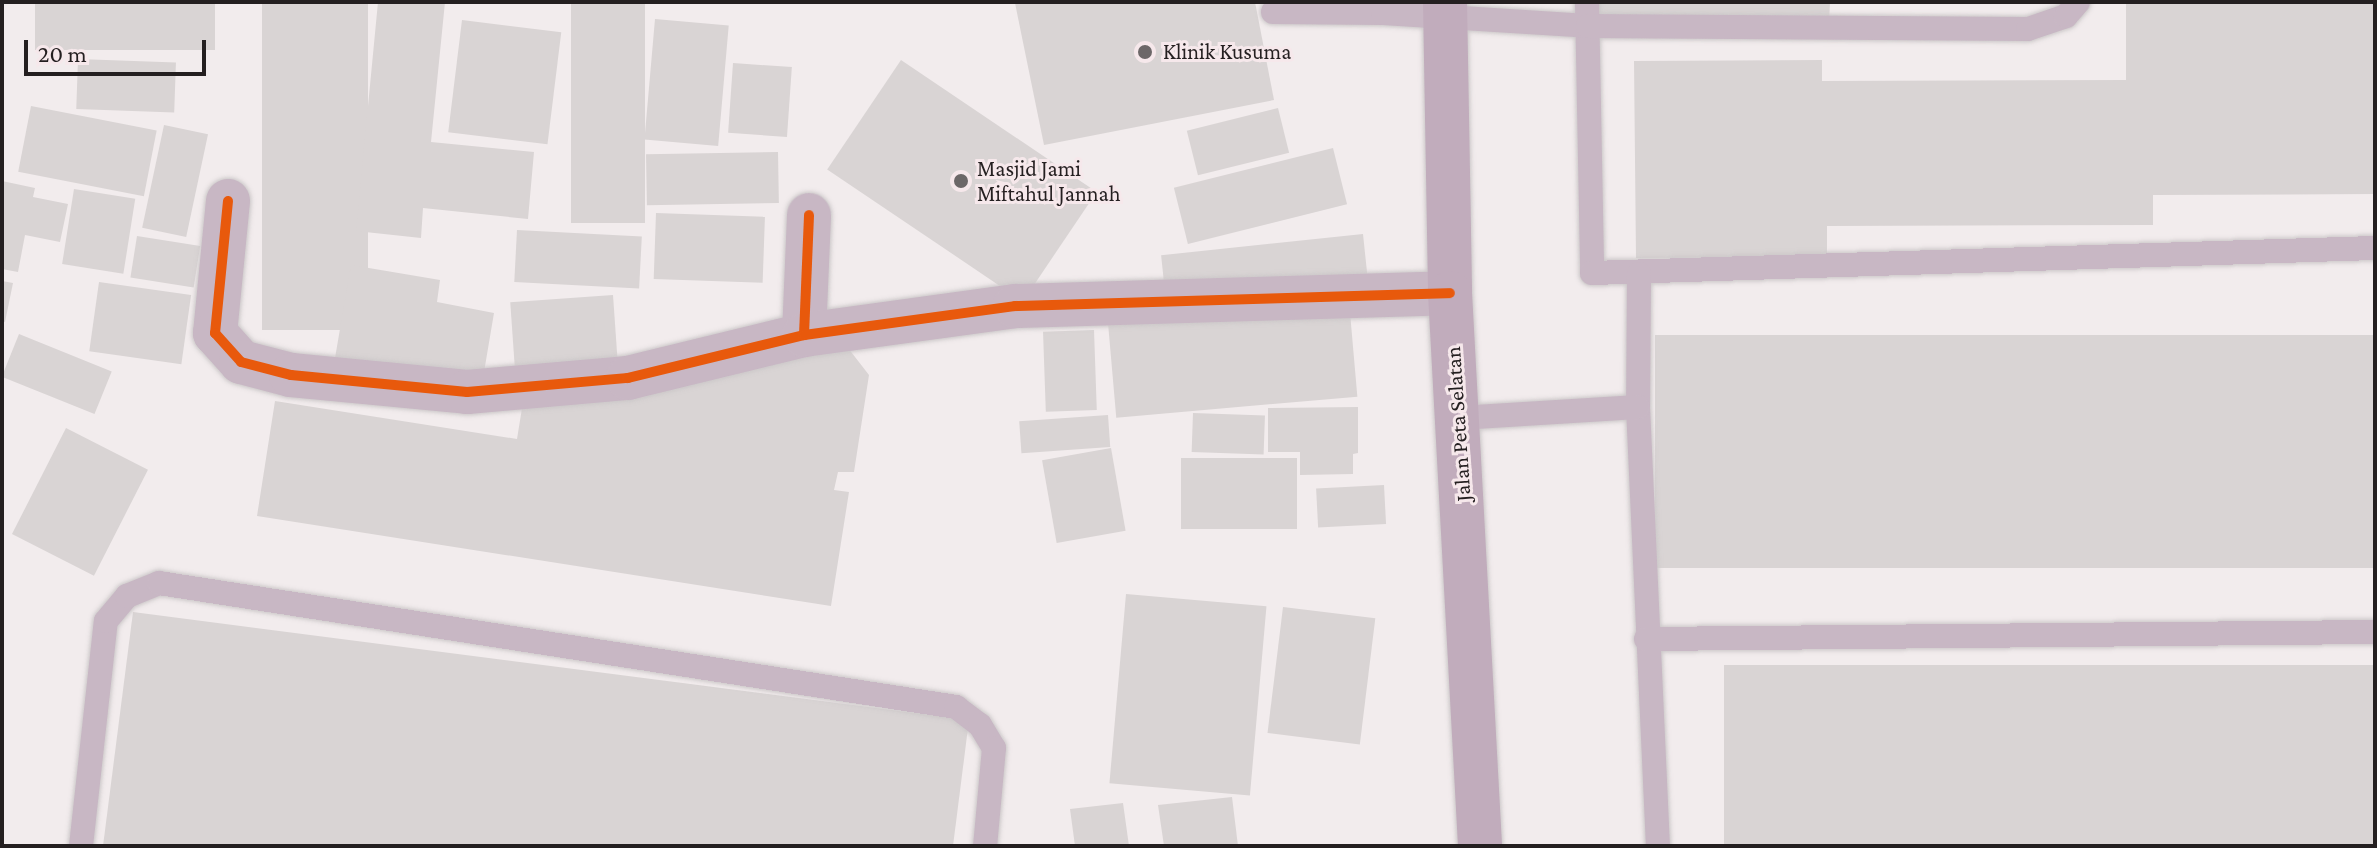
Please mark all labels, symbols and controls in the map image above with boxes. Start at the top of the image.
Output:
scale bar [28,24,210,74]
place label: Klinik Kusuma [1163,39,1291,65]
text: 20 m [38,40,87,67]
marker: Klinik Kusuma [1134,41,1156,63]
place label: Masjid Jami Miftahul Jannah [977,155,1121,206]
marker: Masjid Jami Miftahul Jannah [952,172,970,190]
street label: Jalan Peta Selatan [1439,346,1477,502]

